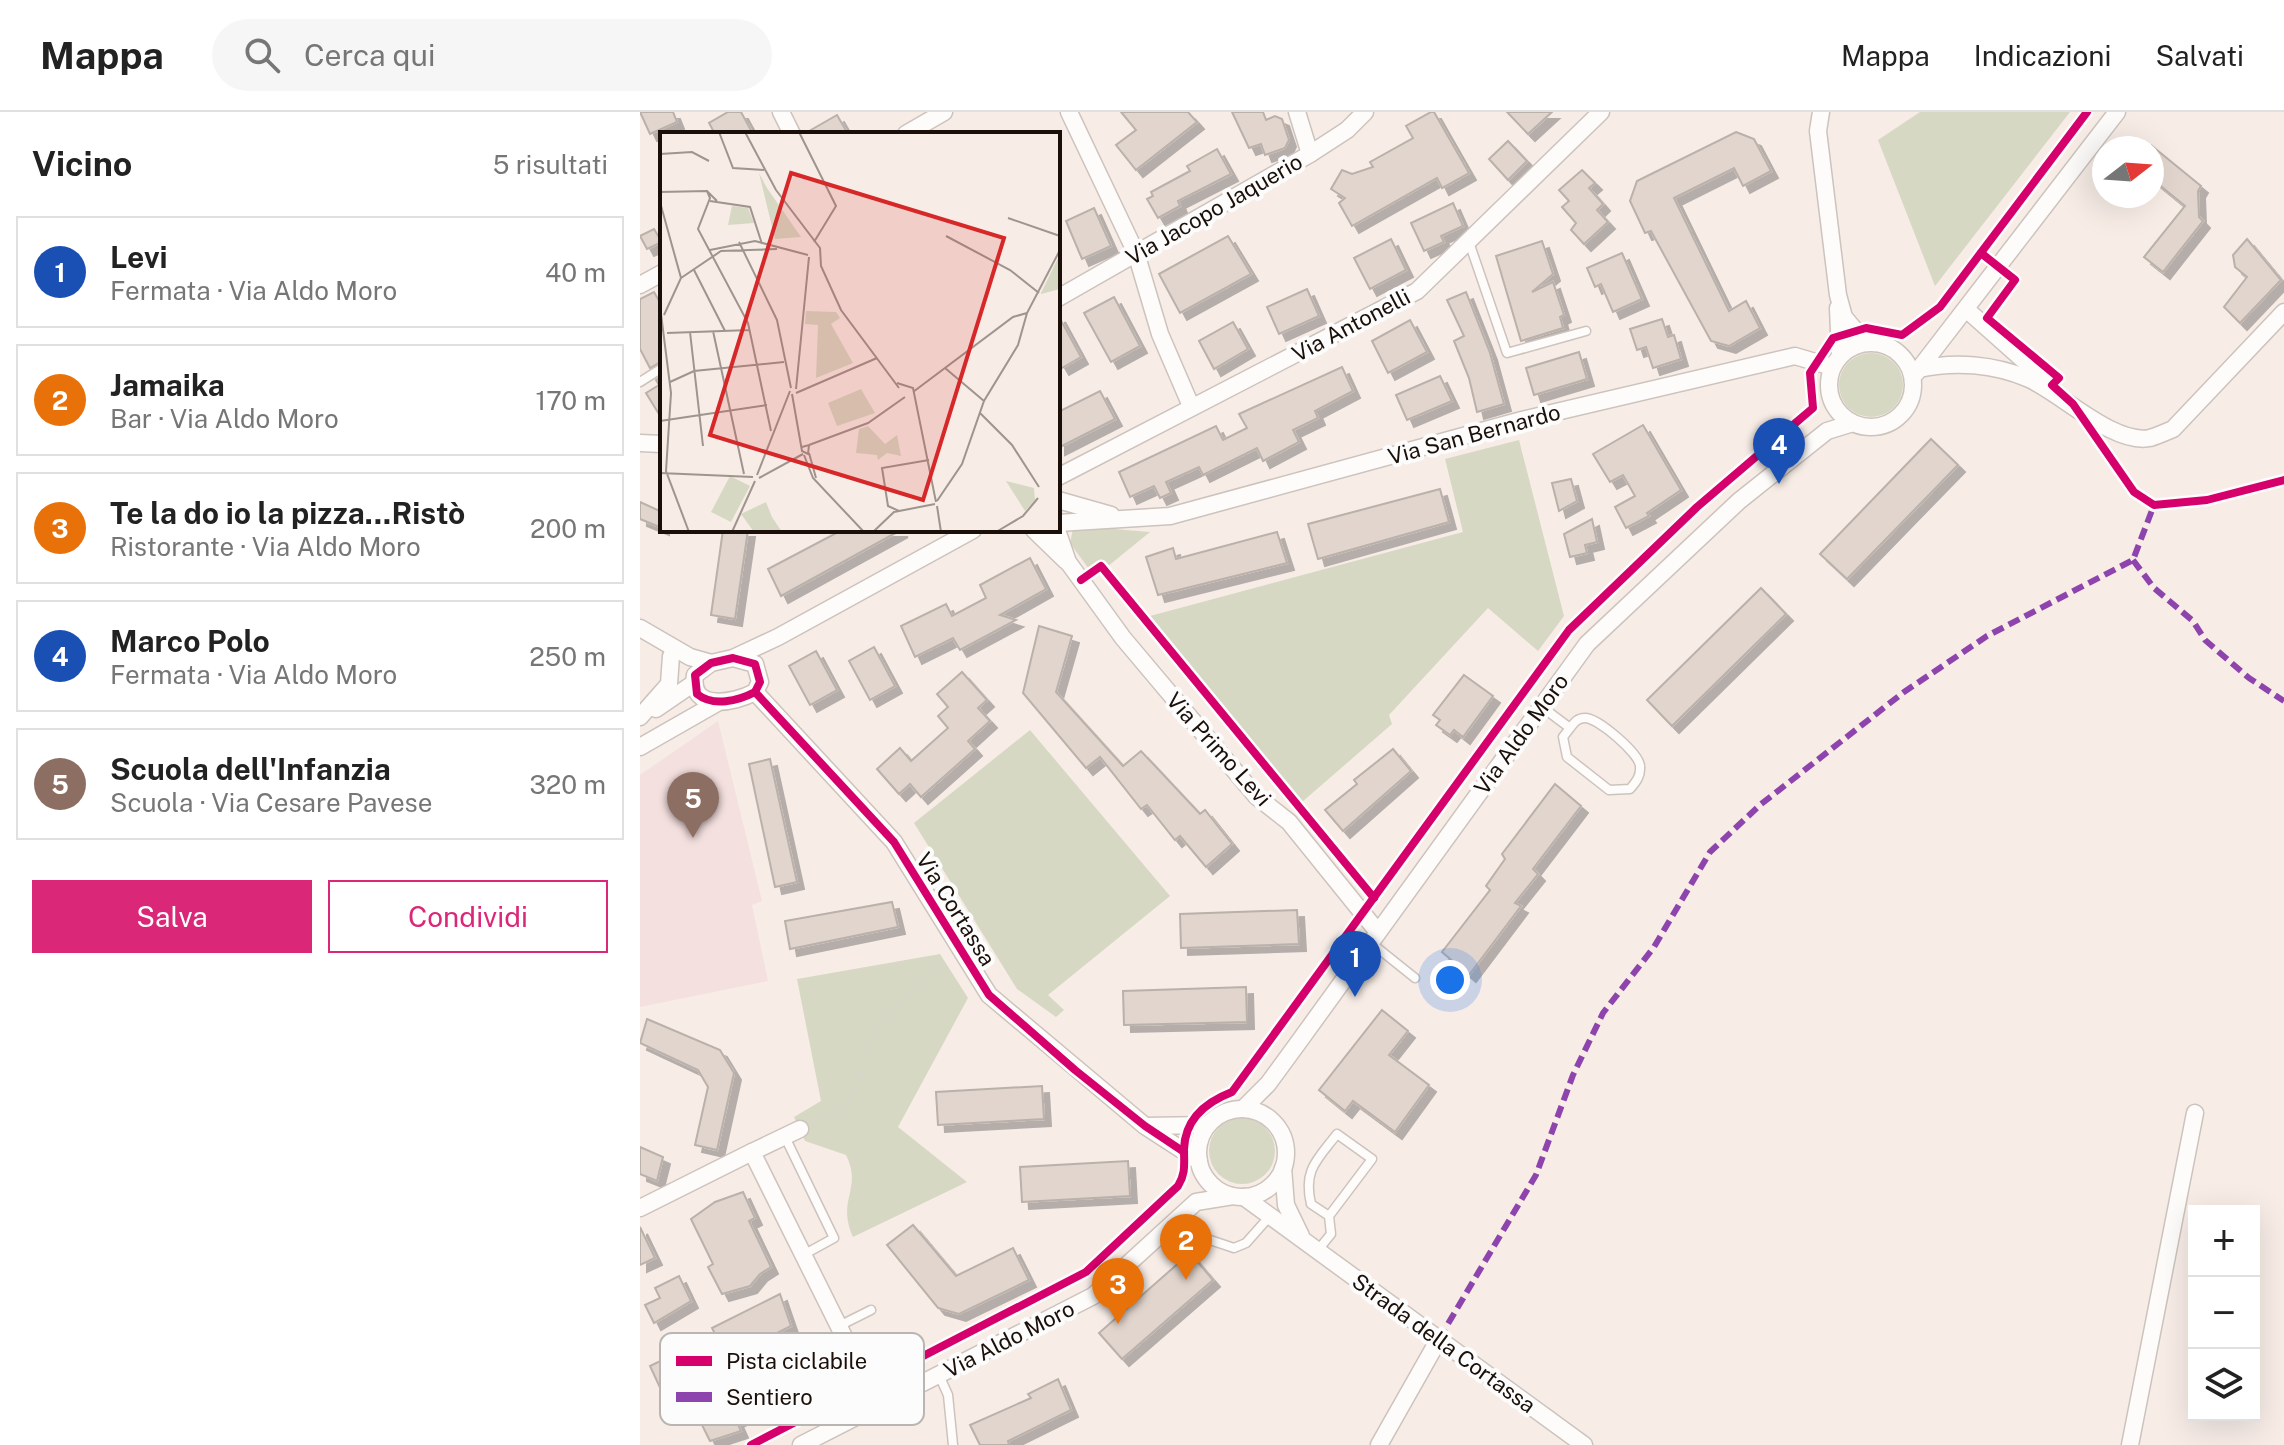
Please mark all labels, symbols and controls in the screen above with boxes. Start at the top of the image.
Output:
search box [212,19,772,91]
text: Mappa [40,33,164,78]
icon: search [240,33,284,77]
text: Cerca qui [304,37,435,73]
text: Mappa [1841,39,1930,72]
text: Indicazioni [1974,39,2111,72]
text: Salvati [2155,39,2244,72]
inset map [660,132,1060,532]
north arrow [2092,136,2164,208]
text: Vicino [32,144,132,184]
street label: Via Jacopo Jaquerio [1121,148,1307,270]
text: 5 risultati [493,149,608,180]
text: Levi [110,239,168,275]
text: 1 [54,257,66,288]
text: 40 m [545,257,606,288]
text: Fermata · Via Aldo Moro [110,275,397,306]
street label: Via Antonelli [1288,283,1414,367]
text: Jamaika [110,367,225,403]
text: 2 [52,385,68,416]
text: 170 m [536,385,606,416]
street label: Via San Bernardo [1385,398,1563,470]
text: Bar · Via Aldo Moro [110,403,339,434]
pin: 4 [1753,418,1805,484]
text: Te la do io la pizza...Ristò [110,495,465,531]
text: 3 [51,513,69,544]
text: 200 m [530,513,606,544]
text: Ristorante · Via Aldo Moro [110,531,421,562]
text: Marco Polo [110,623,270,659]
text: 4 [51,641,69,672]
text: 250 m [529,641,606,672]
text: Fermata · Via Aldo Moro [110,659,397,690]
street label: Via Aldo Moro [1468,669,1574,799]
street label: Via Primo Levi [1161,687,1277,811]
text: Scuola dell'Infanzia [110,751,391,787]
text: 5 [51,769,69,800]
text: 320 m [529,769,606,800]
pin: 5 [667,772,719,838]
text: Scuola · Via Cesare Pavese [110,787,432,818]
street label: Via Cortassa [911,848,1001,970]
button: Salva [32,880,312,953]
button: Condividi [328,880,608,953]
pin: 1 [1329,931,1381,997]
your location [1430,960,1470,1000]
map controls [2188,1205,2260,1421]
button: + [2188,1205,2260,1277]
pin: 2 [1160,1214,1212,1280]
pin: 3 [1092,1258,1144,1324]
street label: Strada della Cortassa [1347,1268,1541,1418]
button: − [2188,1277,2260,1349]
street label: Via Aldo Moro [939,1295,1079,1383]
legend [660,1333,924,1425]
text: Pista ciclabile [726,1348,867,1374]
button: layers [2188,1349,2260,1421]
text: Sentiero [726,1384,813,1410]

